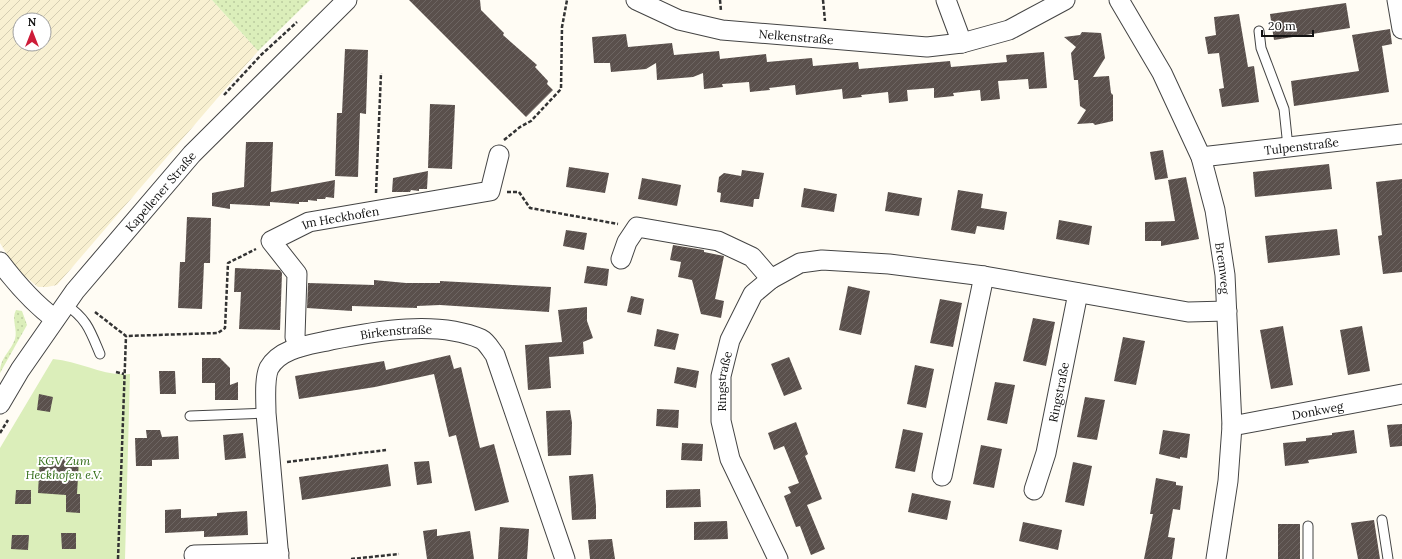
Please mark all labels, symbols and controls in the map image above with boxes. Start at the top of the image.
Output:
north arrow [12,12,52,52]
scale bar [1262,12,1313,38]
text: N [28,15,37,29]
text: 20 m [1268,18,1296,33]
street label: Nelkenstraße [758,26,835,47]
street label: Tulpenstraße [1263,134,1340,157]
street label: Kapellener Straße [122,148,199,234]
street label: Im Heckhofen [299,203,380,232]
street label: Bremweg [1213,241,1233,295]
street label: Birkenstraße [359,321,433,342]
street label: Ringstraße [714,349,735,412]
street label: Ringstraße [1045,360,1072,424]
street label: Donkweg [1290,398,1345,422]
park label: KGV Zum Heckhofen e.V. [25,453,103,482]

